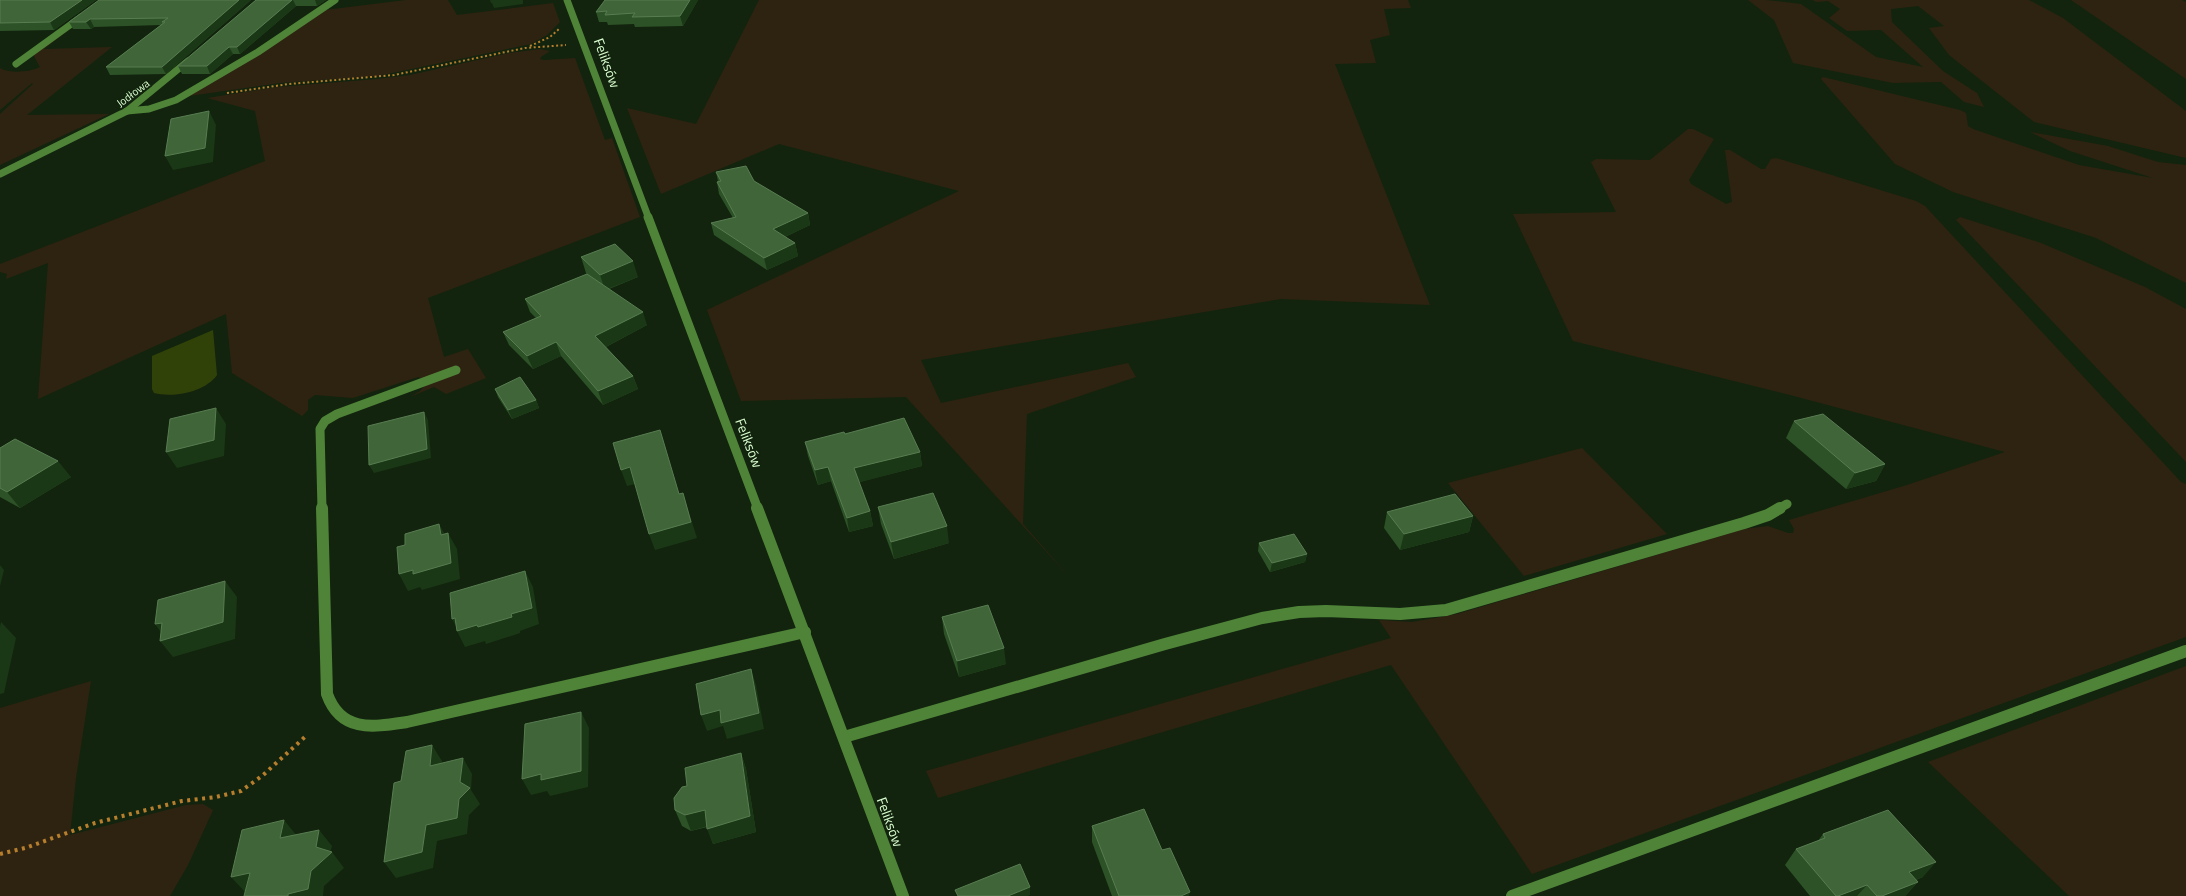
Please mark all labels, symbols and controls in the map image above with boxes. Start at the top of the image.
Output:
street label: Feliksów [589,35,626,91]
street label: Jodłowa [113,75,153,111]
street label: Feliksów [730,415,769,471]
street label: Feliksów [872,794,909,850]

